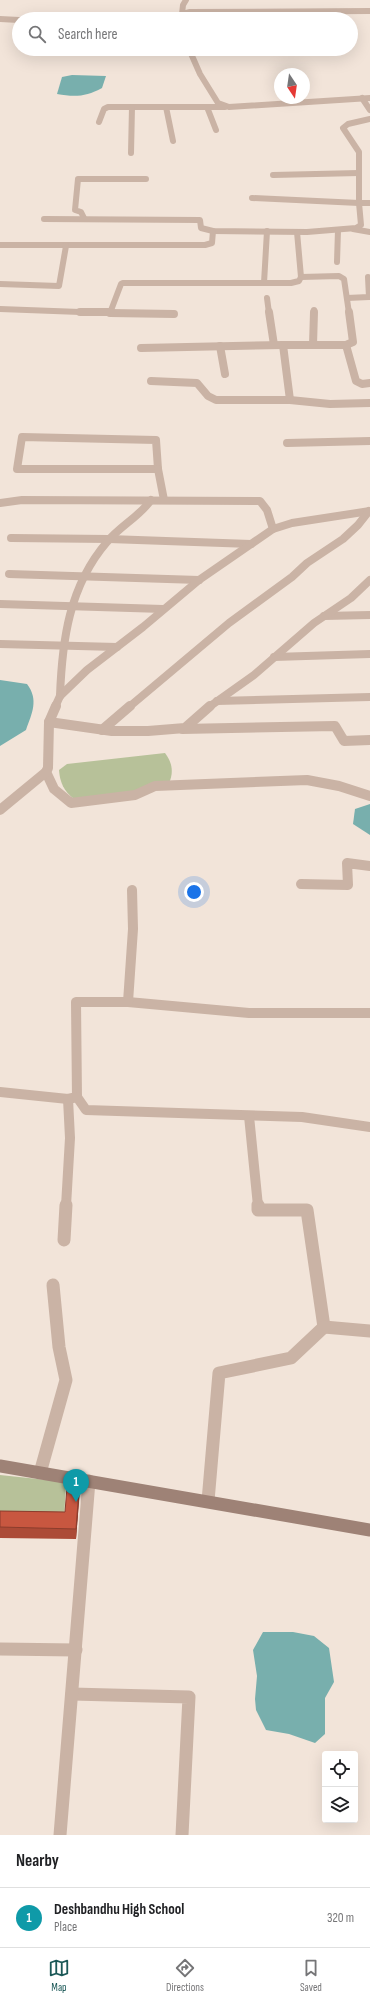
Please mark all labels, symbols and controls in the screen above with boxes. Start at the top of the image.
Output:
search box [12,12,358,56]
icon: search [26,23,48,45]
text: Search here [58,25,118,44]
north arrow [274,68,310,104]
your location [184,882,204,902]
pin: 1 [63,1469,89,1502]
map controls [322,1751,358,1823]
button: locate [322,1751,358,1787]
button: layers [322,1787,358,1823]
text: Nearby [16,1851,59,1871]
text: Deshbandhu High School [54,1900,184,1919]
text: 1 [26,1910,32,1926]
text: 320 m [327,1910,354,1926]
text: Place [54,1919,77,1935]
tab: Map [48,1957,70,1994]
tab: Directions [166,1957,204,1994]
tab: Saved [300,1957,322,1994]

